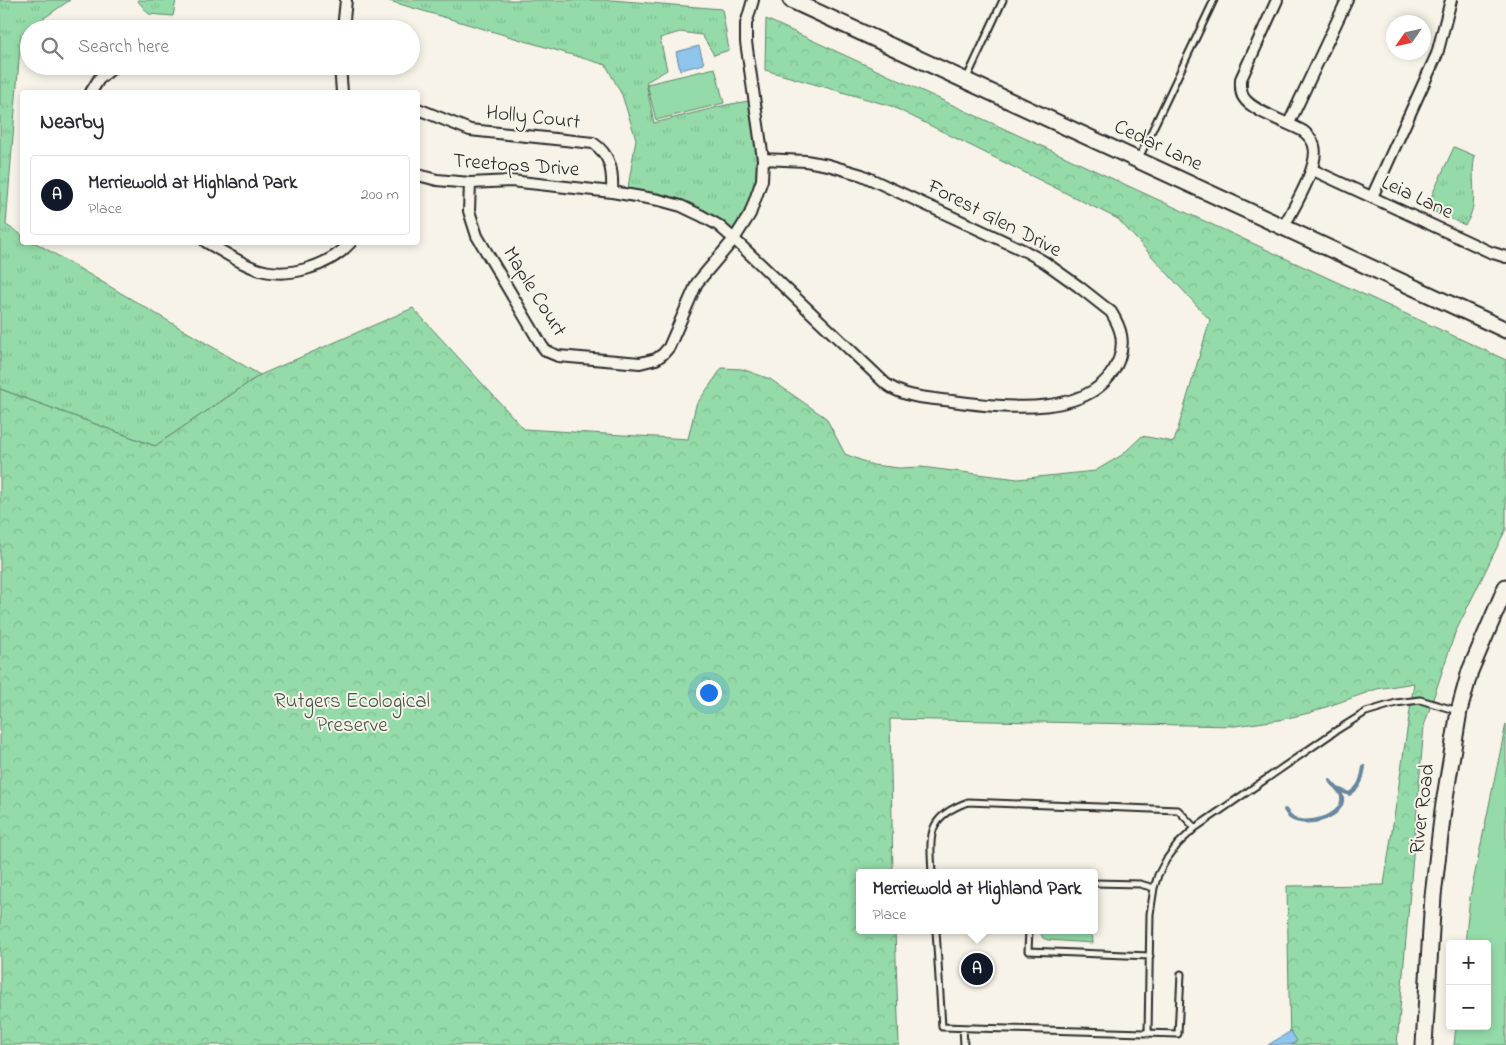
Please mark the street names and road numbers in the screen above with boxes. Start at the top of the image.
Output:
street label: Holly Court [484,98,582,140]
street label: Cedar Lane [1109,112,1208,180]
street label: Treetops Drive [452,147,581,185]
street label: Leia Lane [1376,168,1459,228]
street label: Forest Glen Drive [921,172,1067,266]
street label: Maple Court [495,241,573,343]
street label: River Road [1403,762,1443,856]

